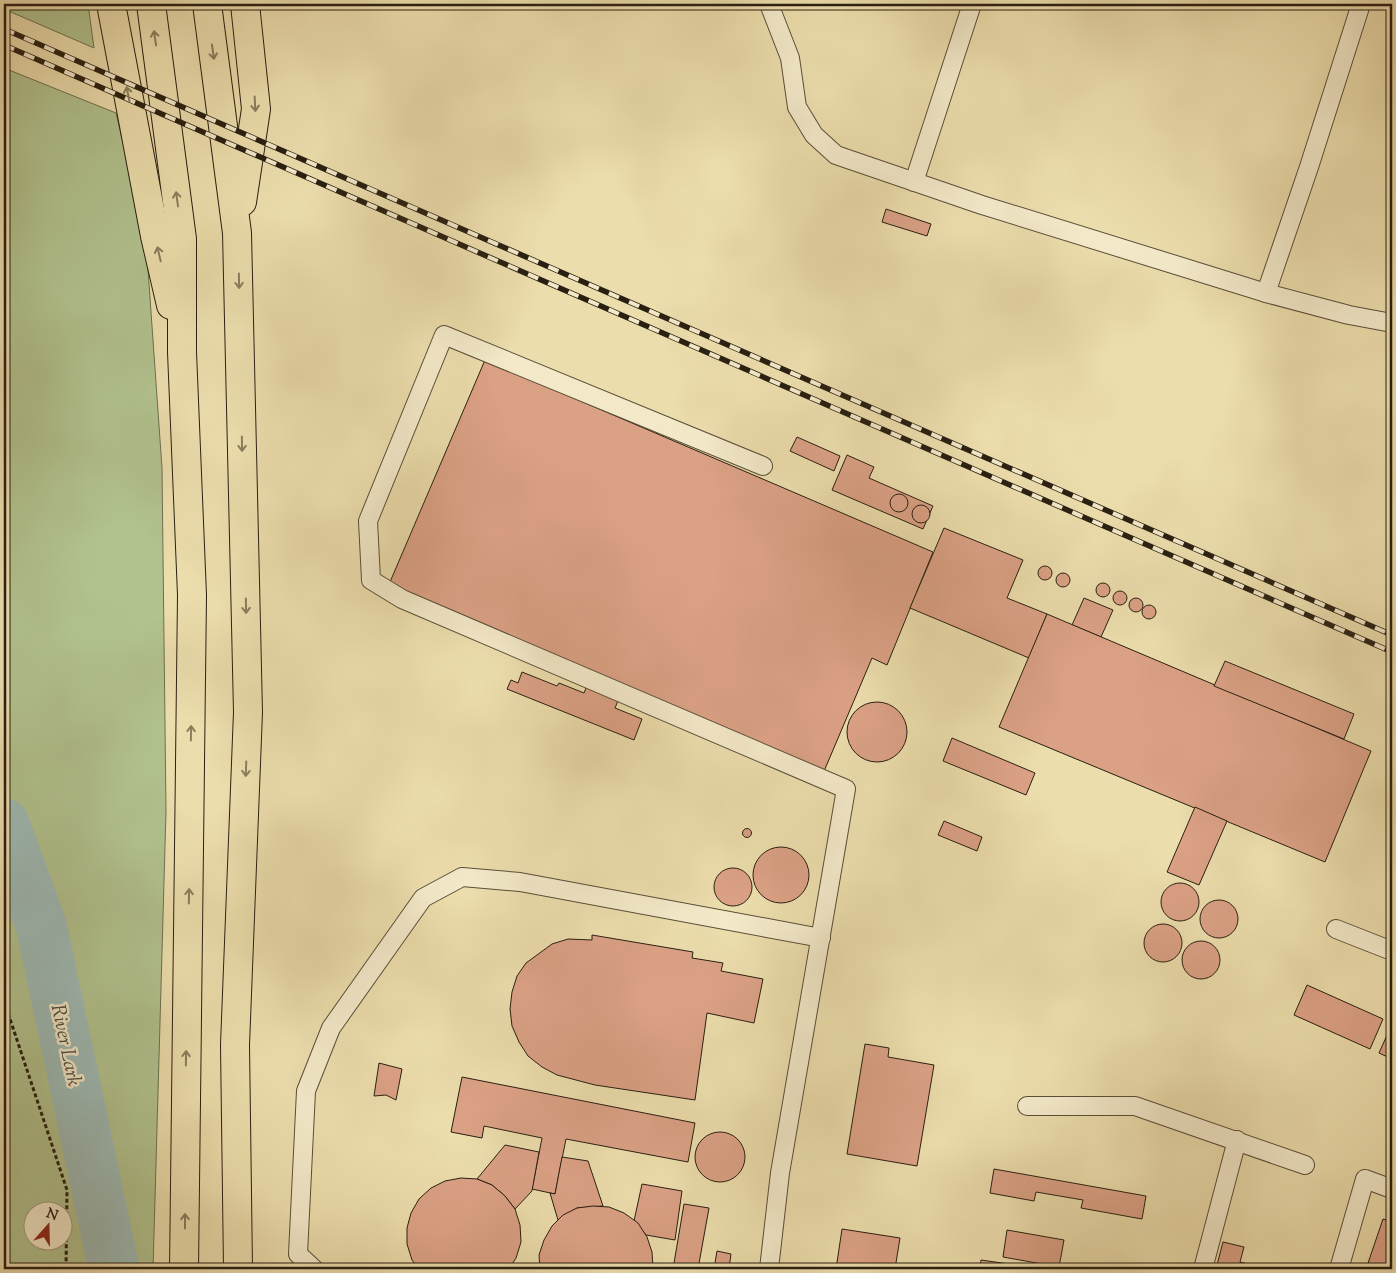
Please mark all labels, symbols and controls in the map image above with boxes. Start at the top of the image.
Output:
one-way arrow [150,30,160,46]
one-way arrow [208,44,218,60]
one-way arrow [123,87,133,103]
one-way arrow [251,96,260,112]
one-way arrow [171,191,181,207]
one-way arrow [154,246,163,262]
one-way arrow [234,273,243,289]
one-way arrow [237,436,247,452]
one-way arrow [241,598,251,614]
one-way arrow [186,725,196,742]
one-way arrow [241,760,251,777]
one-way arrow [184,888,193,904]
water label: River Lark [42,1002,87,1089]
one-way arrow [181,1050,191,1066]
north arrow [22,1200,72,1250]
text: N [43,1204,60,1227]
one-way arrow [180,1213,190,1229]

